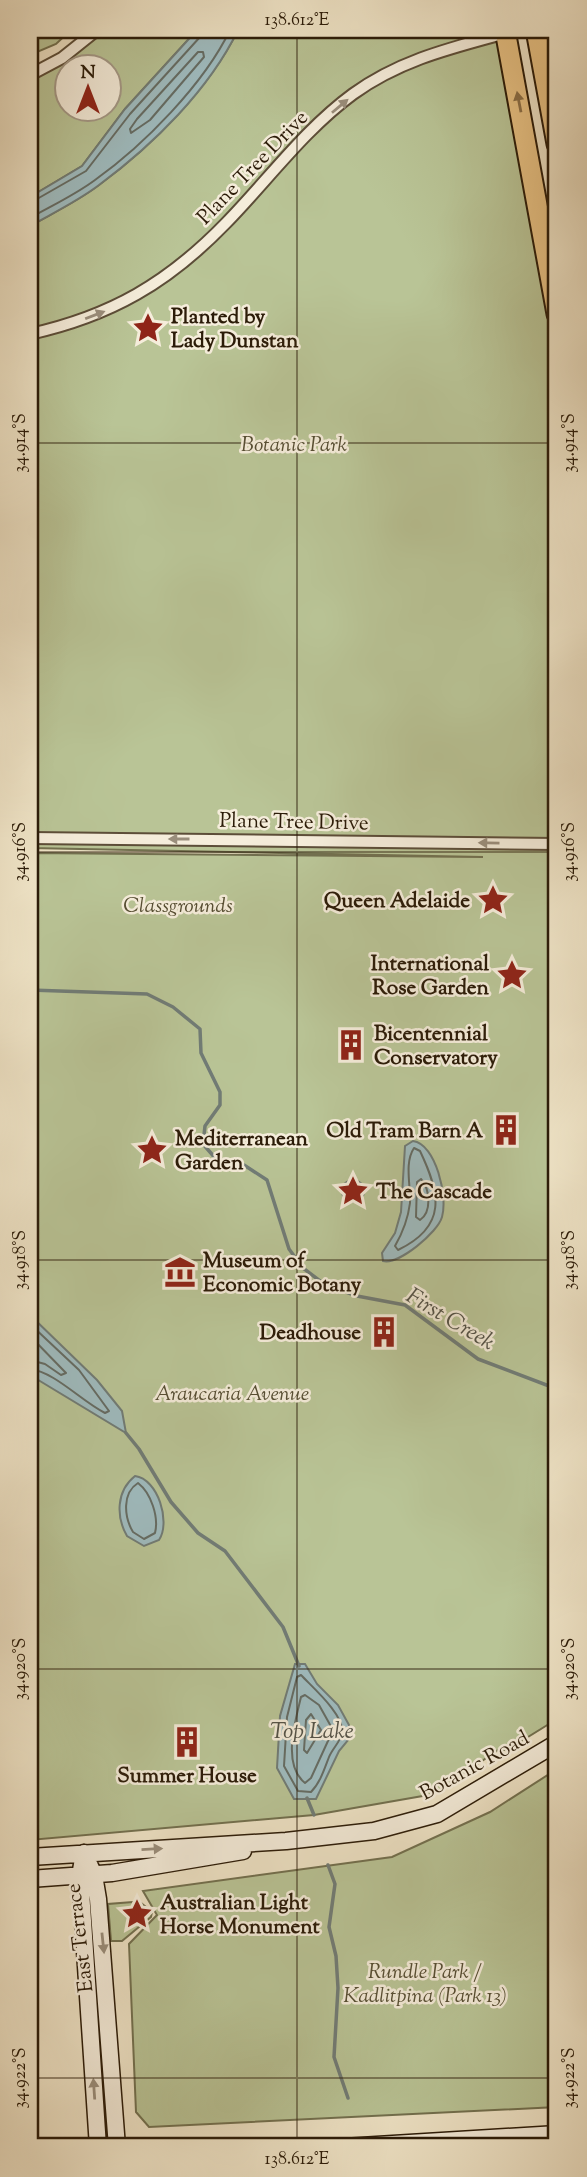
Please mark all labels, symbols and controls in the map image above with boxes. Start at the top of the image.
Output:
text: 138.612°E [265,8,330,34]
north arrow [52,52,122,122]
text: N [80,60,96,87]
one-way arrow [513,91,524,113]
one-way arrow [330,98,348,113]
street label: Plane Tree Drive [191,104,316,232]
place label: Planted by Lady Dunstan [171,303,299,357]
one-way arrow [85,310,106,321]
place icon: Planted by Lady Dunstan [131,311,165,345]
text: 34.914°S [8,413,34,473]
text: 34.914°S [557,413,583,473]
park label: Botanic Park [241,431,347,461]
street label: Plane Tree Drive [219,807,369,839]
text: 34.916°S [8,822,34,882]
text: 34.916°S [557,822,583,882]
one-way arrow [168,833,190,845]
one-way arrow [478,837,500,849]
place icon: Queen Adelaide [476,883,510,917]
place label: Queen Adelaide [324,887,470,917]
park label: Classgrounds [123,892,233,922]
place label: International Rose Garden [371,950,490,1004]
place icon: International Rose Garden [495,958,529,992]
place label: Bicentennial Conservatory [374,1020,498,1074]
building icon: Bicentennial Conservatory [334,1028,368,1062]
building icon: Old Tram Barn A [489,1113,523,1147]
place label: Old Tram Barn A [326,1117,484,1147]
place label: Mediterranean Garden [175,1125,309,1179]
place icon: Mediterranean Garden [135,1133,169,1167]
place icon: The Cascade [336,1174,370,1208]
place label: The Cascade [376,1178,492,1208]
text: 34.918°S [8,1230,34,1290]
text: 34.918°S [557,1230,583,1290]
place label: Museum of Economic Botany [203,1247,362,1301]
museum icon: Museum of Economic Botany [163,1255,197,1289]
water label: First Creek [399,1281,501,1360]
building icon: Deadhouse [367,1315,401,1349]
place label: Deadhouse [260,1319,361,1349]
park label: Araucaria Avenue [155,1380,309,1410]
text: 34.920°S [8,1638,34,1700]
text: 34.920°S [557,1638,583,1700]
water label: Top Lake [270,1716,354,1749]
street label: Botanic Road [415,1724,535,1809]
building icon: Summer House [170,1725,204,1759]
place label: Summer House [117,1762,257,1792]
one-way arrow [141,1843,163,1854]
street label: East Terrace [59,1882,103,1994]
place label: Australian Light Horse Monument [160,1889,320,1943]
place icon: Australian Light Horse Monument [120,1897,154,1931]
one-way arrow [98,1932,109,1954]
park label: Rundle Park / Kadlitpina (Park 13) [343,1958,507,2012]
text: 34.922°S [8,2047,34,2109]
text: 34.922°S [557,2047,583,2109]
one-way arrow [88,2077,99,2099]
text: 138.612°E [265,2147,330,2173]

